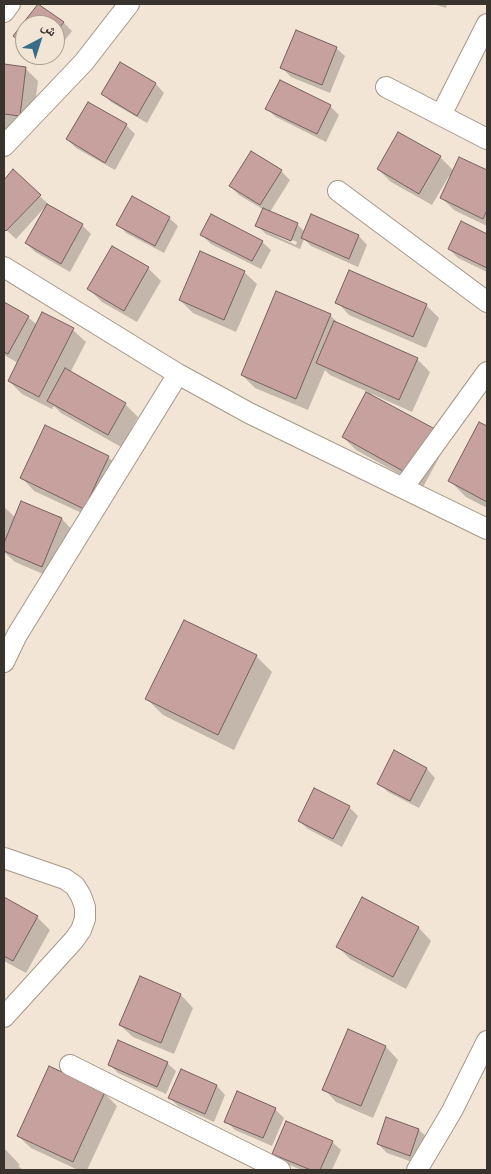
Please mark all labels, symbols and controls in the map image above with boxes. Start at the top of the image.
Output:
north arrow [15,15,65,65]
text: ش [38,18,60,40]

